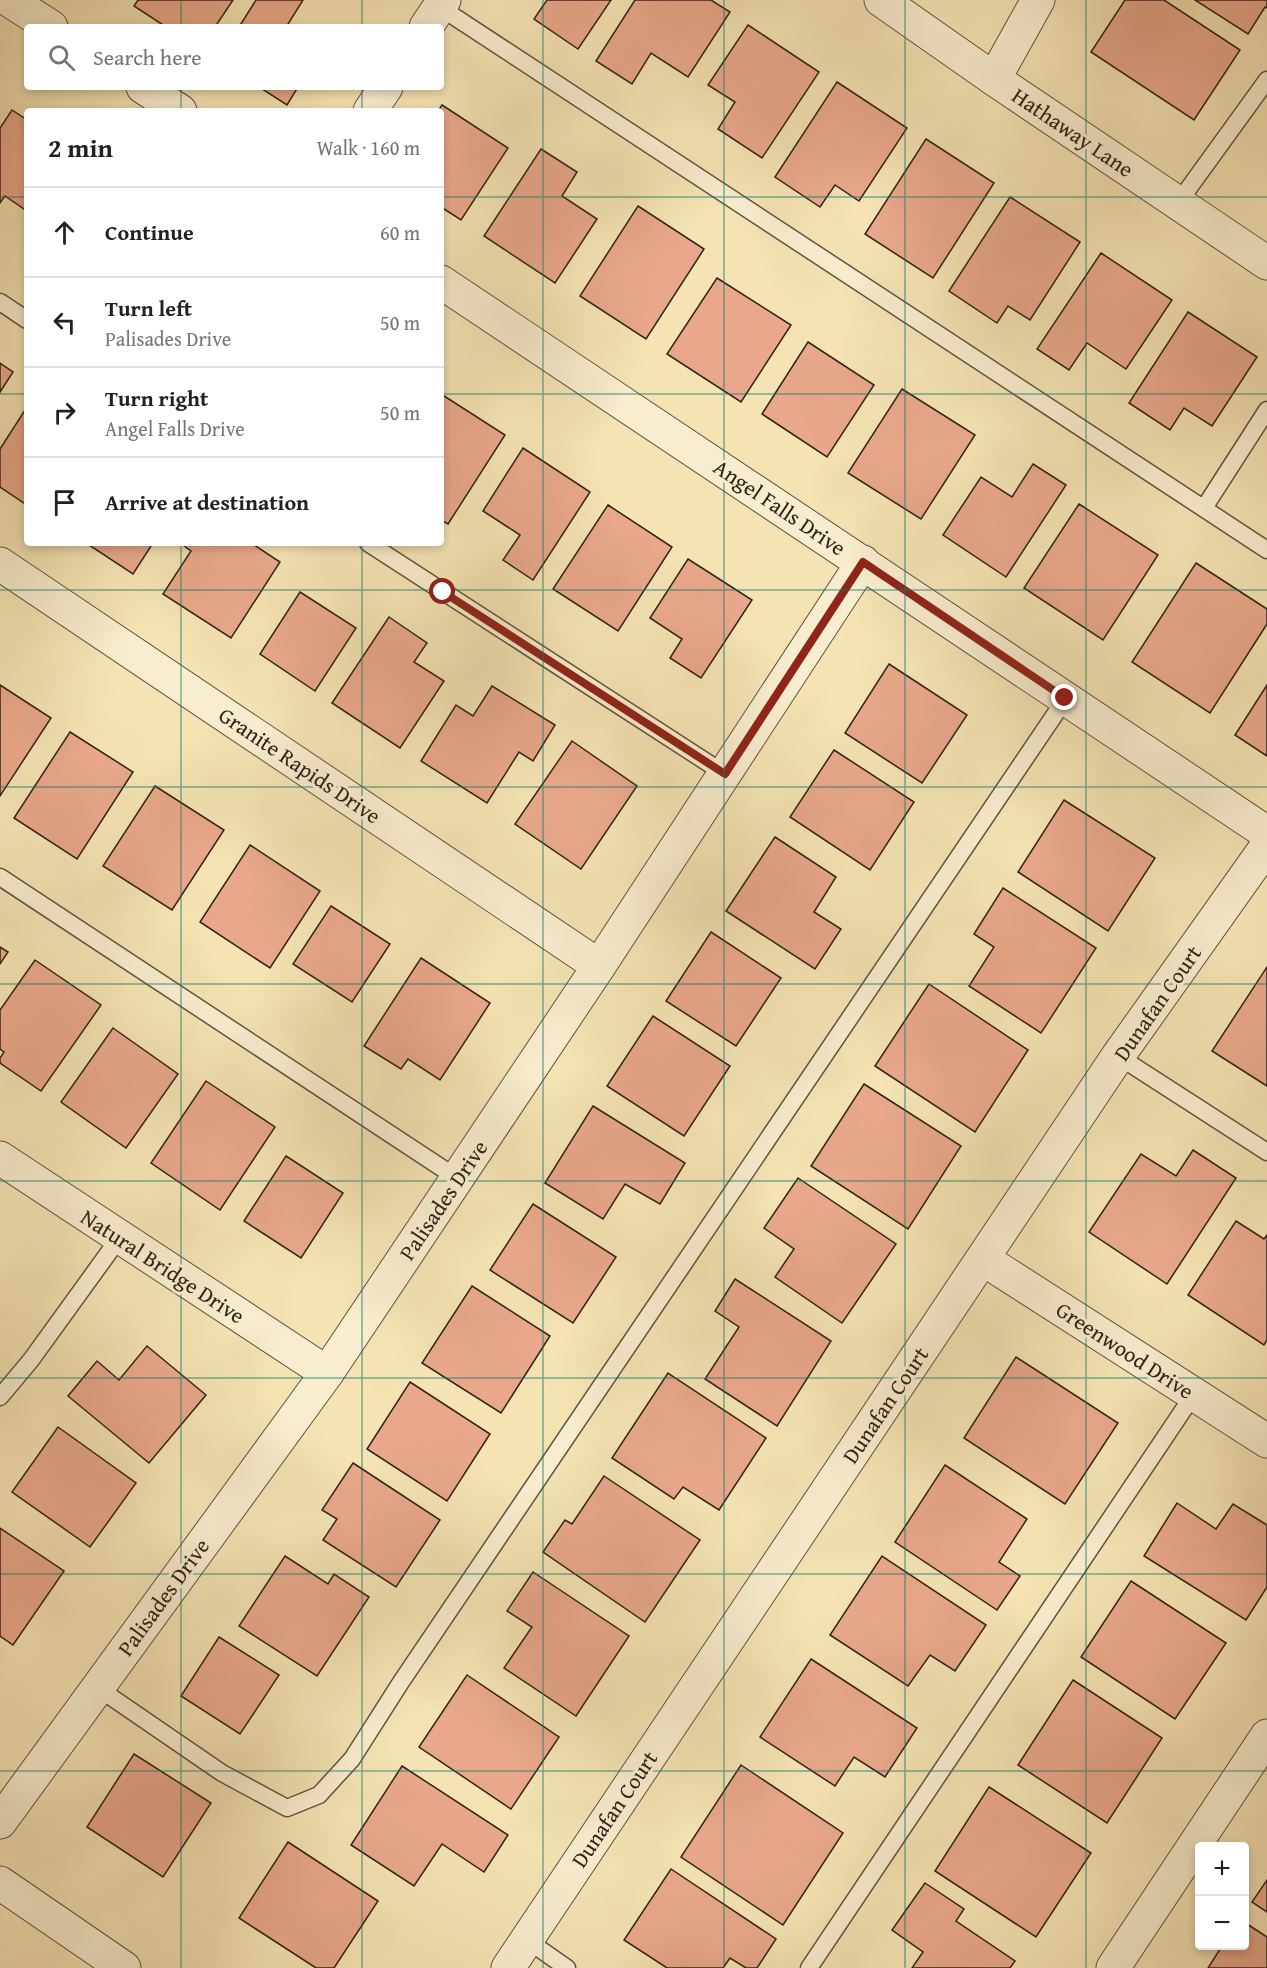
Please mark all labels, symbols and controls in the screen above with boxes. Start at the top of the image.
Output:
search box [24,24,444,90]
icon: search [45,41,78,74]
text: Search here [93,41,202,73]
street label: Hathaway Lane [1006,79,1140,185]
text: 2 min [48,128,113,167]
text: Walk · 160 m [317,133,420,162]
icon: ahead [48,216,81,249]
text: Continue [105,216,194,248]
text: 60 m [380,218,420,247]
text: Turn left [105,292,192,324]
icon: left [48,306,81,339]
text: 50 m [380,308,420,337]
text: Palisades Drive [105,324,231,353]
text: Turn right [105,382,208,414]
icon: right [48,396,81,429]
text: 50 m [380,398,420,427]
text: Angel Falls Drive [105,414,245,443]
street label: Angel Falls Drive [707,451,853,563]
icon: arrive [48,486,81,519]
text: Arrive at destination [105,486,309,518]
route start [429,578,455,604]
route end [1051,684,1077,710]
street label: Granite Rapids Drive [213,699,387,831]
street label: Dunafan Court [1105,939,1209,1067]
street label: Palisades Drive [391,1134,495,1266]
street label: Natural Bridge Drive [75,1201,251,1331]
street label: Greenwood Drive [1050,1293,1200,1407]
street label: Dunafan Court [834,1340,936,1470]
street label: Palisades Drive [109,1531,217,1663]
street label: Dunafan Court [563,1744,665,1874]
map controls [1195,1842,1249,1950]
button: + [1195,1842,1249,1896]
button: − [1195,1896,1249,1950]

